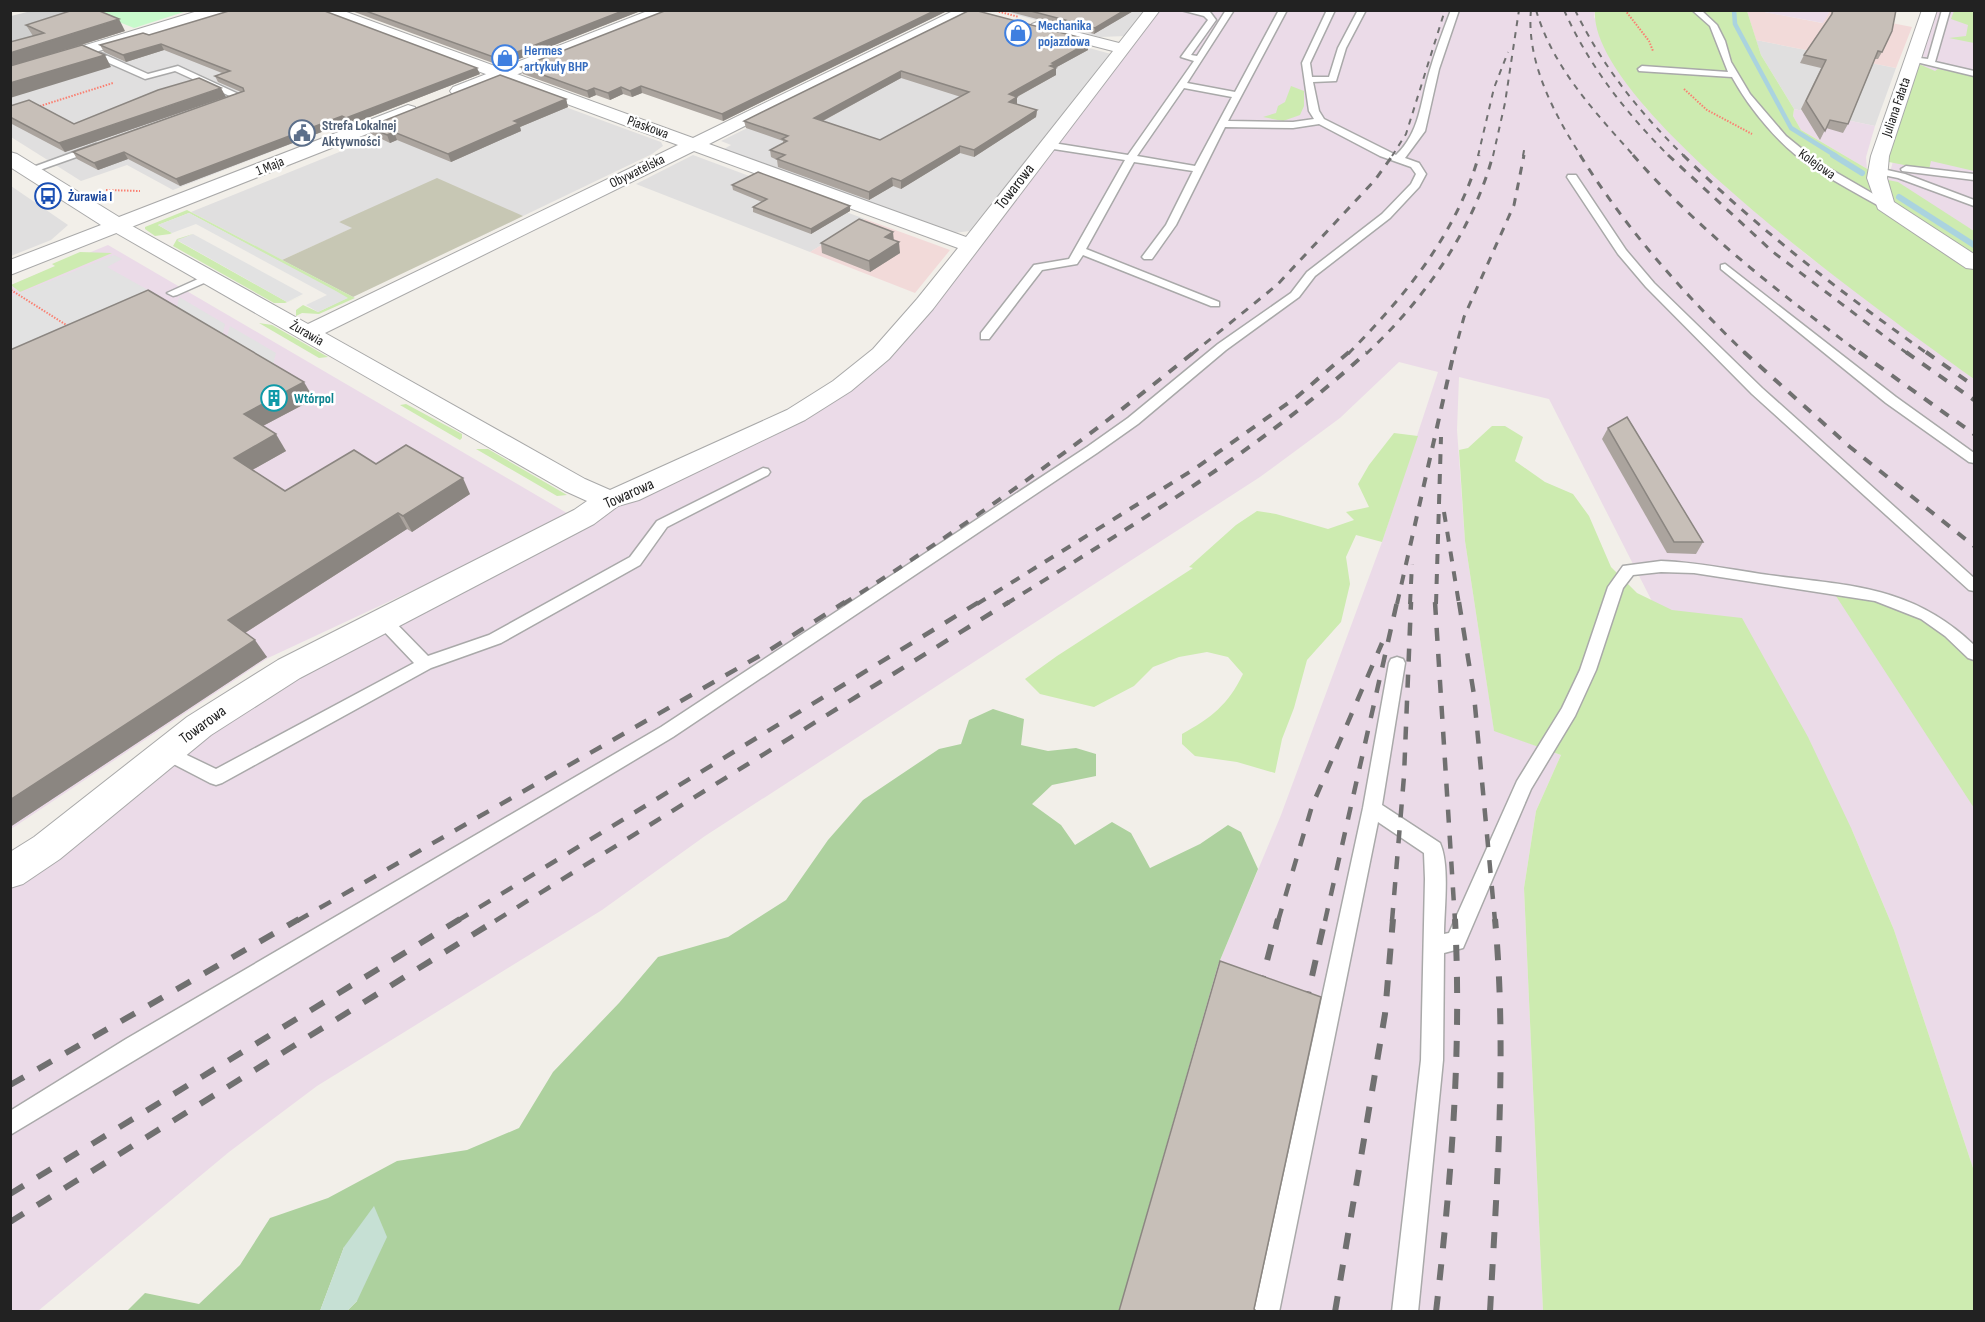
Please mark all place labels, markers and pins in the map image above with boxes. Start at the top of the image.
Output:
place label: Mechanika pojazdowa [1038,17,1092,50]
shop icon: Mechanika pojazdowa [1003,18,1033,48]
place label: Hermes artykuły BHP [524,42,588,75]
shop icon: Hermes artykuły BHP [490,43,520,73]
place label: Strefa Lokalnej Aktywności [321,117,396,150]
public building icon: Strefa Lokalnej Aktywności [287,118,317,148]
bus stop icon: Żurawia I [33,181,63,211]
place label: Żurawia I [68,188,112,205]
building icon: Wtórpol [259,383,289,413]
place label: Wtórpol [294,390,334,407]

